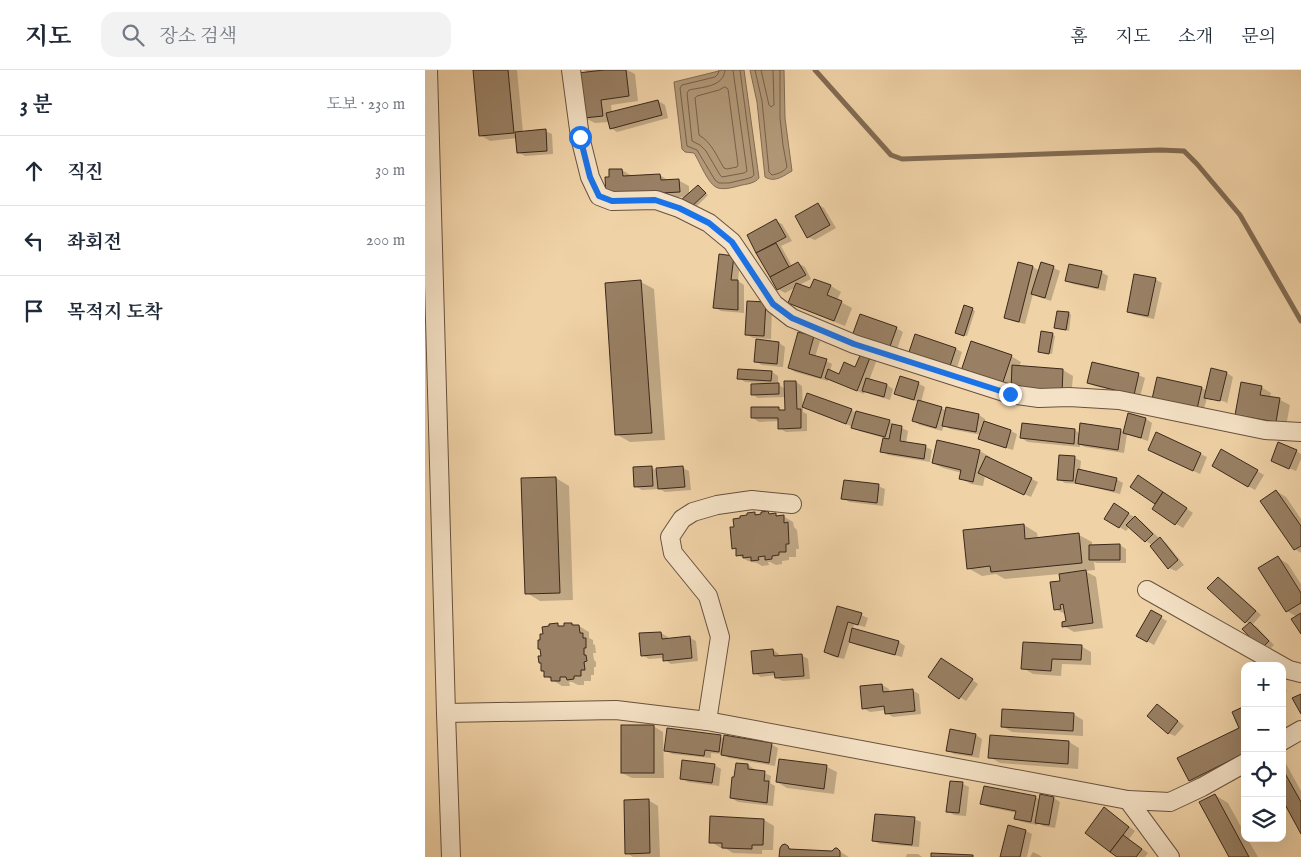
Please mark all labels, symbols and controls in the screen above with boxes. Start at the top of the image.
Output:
search box [101,12,451,57]
icon: search [119,21,147,49]
text: 지도 [25,22,71,53]
text: 장소 검색 [159,25,237,49]
text: 홈 [1070,26,1088,49]
text: 지도 [1116,26,1150,49]
text: 소개 [1178,26,1213,49]
text: 문의 [1241,26,1276,49]
text: 3 분 [20,92,53,119]
text: 도보 · 230 m [326,95,405,115]
route start [569,126,592,149]
icon: ahead [20,157,48,185]
text: 직진 [67,161,104,185]
text: 30 m [375,161,405,181]
icon: left [20,227,48,255]
text: 좌회전 [67,231,122,255]
text: 200 m [366,231,405,251]
icon: arrive [20,297,48,325]
text: 목적지 도착 [67,301,163,325]
route end [999,383,1022,406]
map controls [1241,662,1286,842]
button: + [1241,662,1286,707]
button: − [1241,707,1286,752]
button: locate [1241,752,1286,797]
button: layers [1241,797,1286,842]

